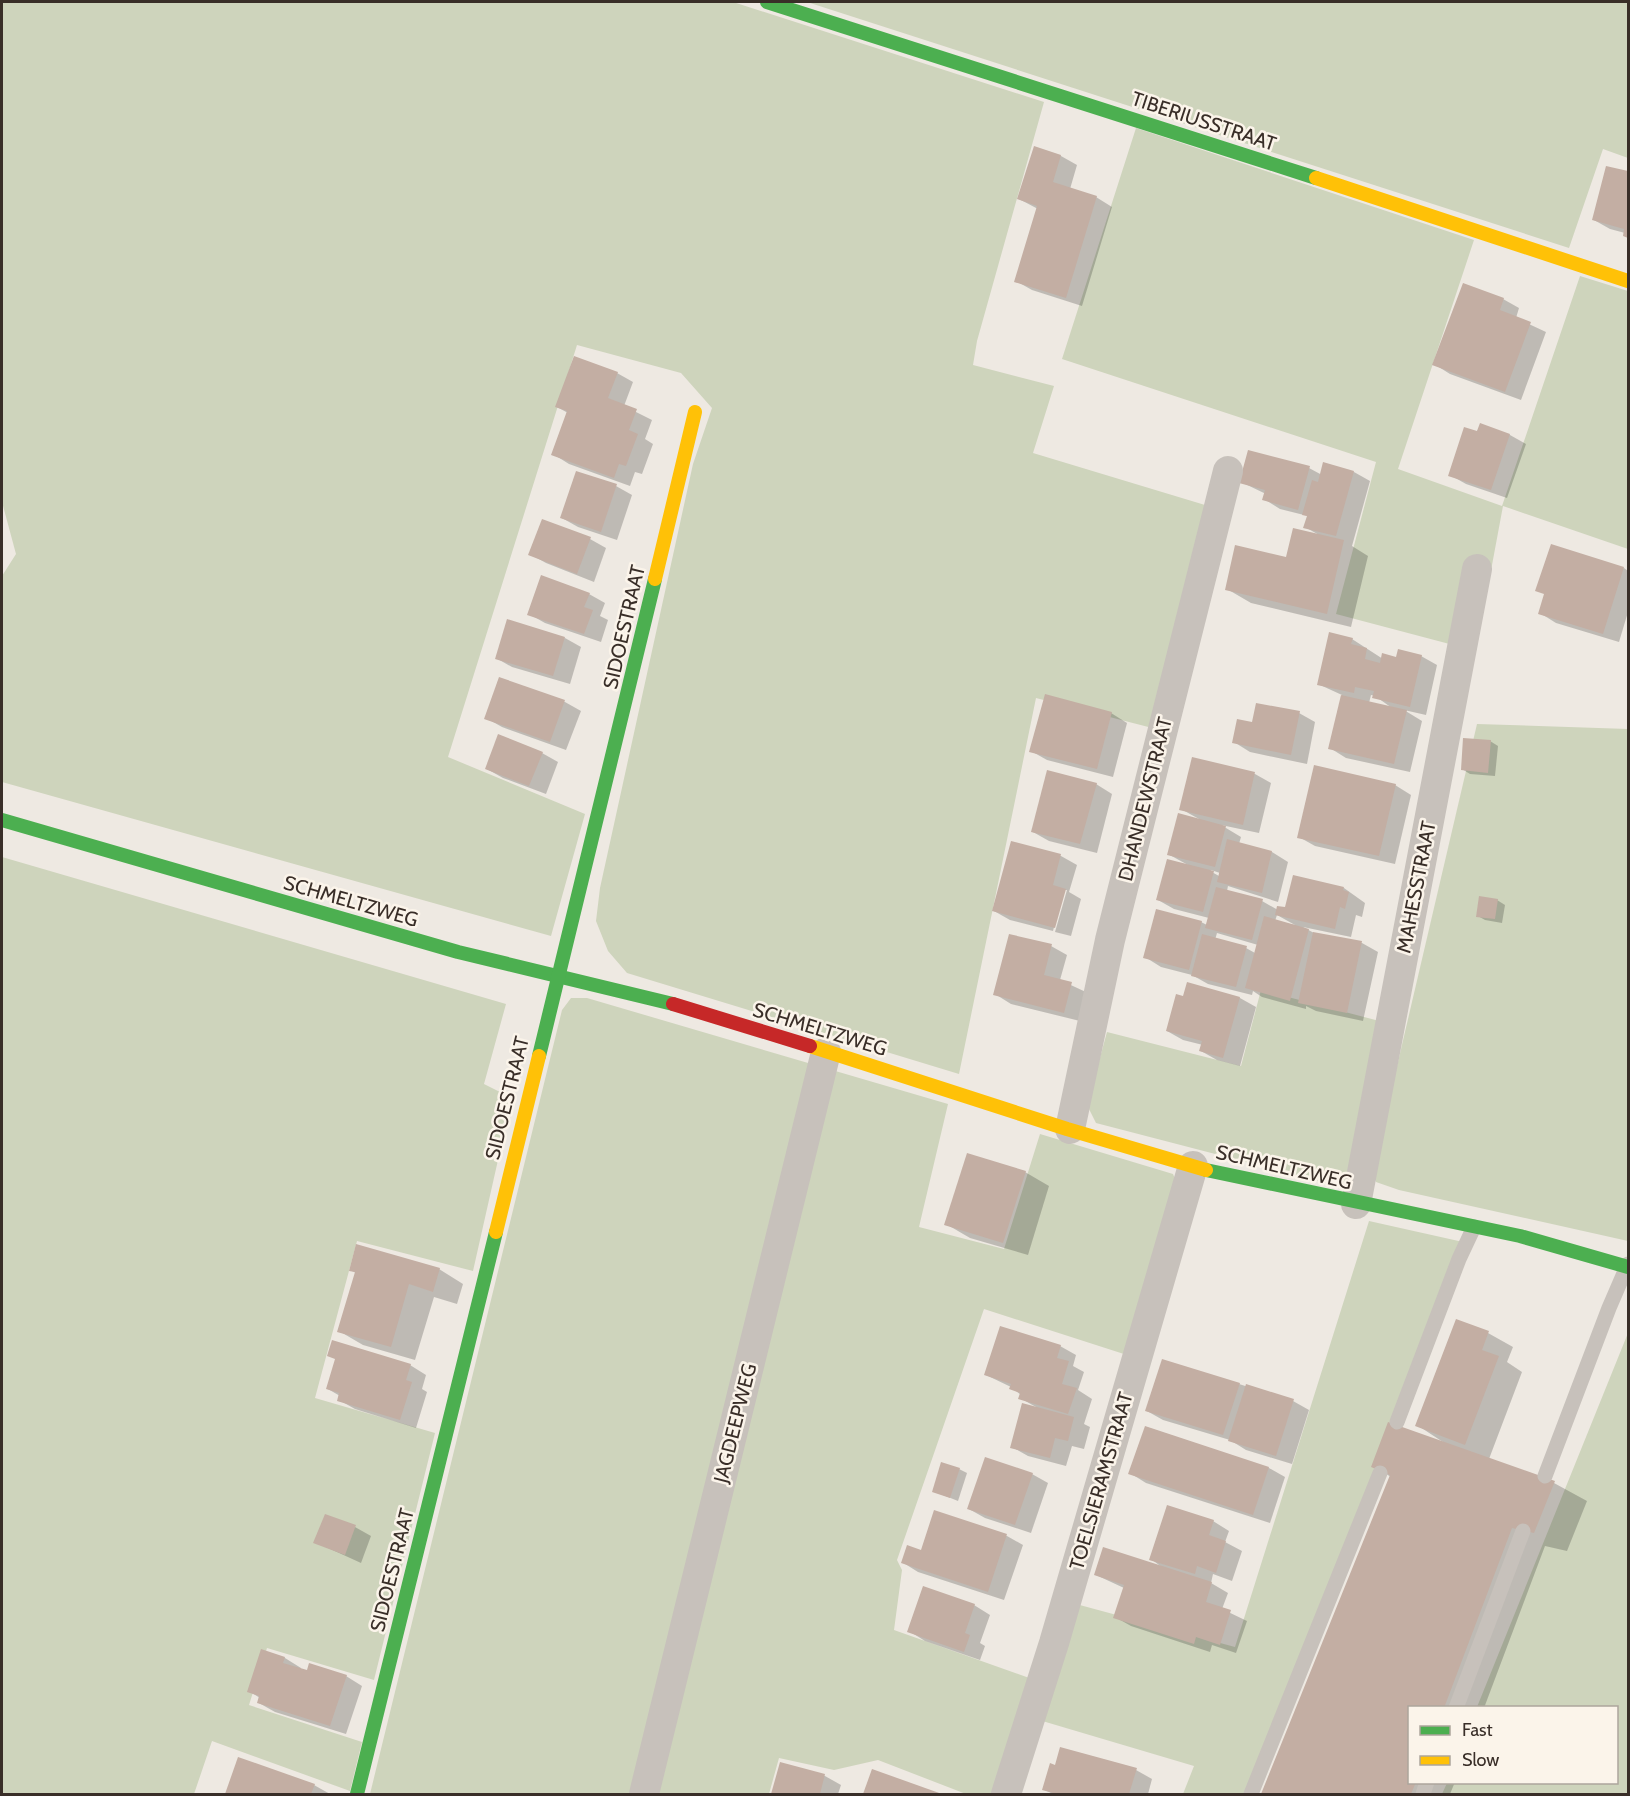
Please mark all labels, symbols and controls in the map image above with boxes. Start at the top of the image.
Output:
street label: TIBERIUSSTRAAT [1129,86,1280,156]
street label: SIDOESTRAAT [598,562,650,691]
street label: DHANDEWSTRAAT [1113,714,1177,884]
street label: MAHESSTRAAT [1391,819,1441,955]
street label: SCHMELTZWEG [281,870,421,932]
street label: SCHMELTZWEG [750,997,890,1061]
street label: SIDOESTRAAT [480,1033,534,1162]
street label: SCHMELTZWEG [1214,1140,1354,1194]
street label: JAGDEEPWEG [708,1361,761,1486]
street label: TOELSIERAMSTRAAT [1064,1389,1138,1573]
street label: SIDOESTRAAT [365,1505,419,1634]
legend [1408,1706,1618,1784]
text: Fast [1462,1719,1493,1741]
text: Slow [1462,1749,1499,1771]

